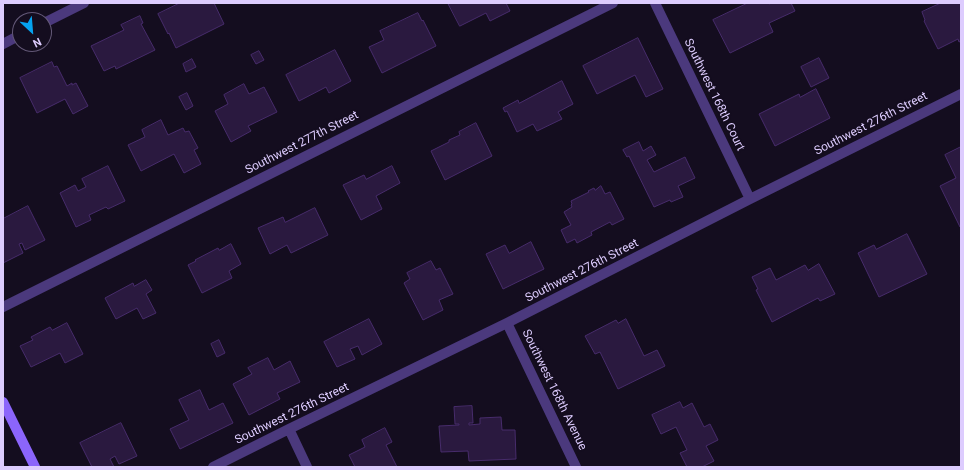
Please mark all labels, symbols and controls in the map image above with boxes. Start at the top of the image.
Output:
north arrow [12,12,52,52]
text: N [31,35,43,50]
street label: Southwest 168th Court [681,37,747,153]
street label: Southwest 276th Street [812,89,930,159]
street label: Southwest 277th Street [243,108,361,178]
street label: Southwest 276th Street [523,236,641,306]
street label: Southwest 168th Avenue [518,327,590,453]
street label: Southwest 276th Street [233,380,351,448]

